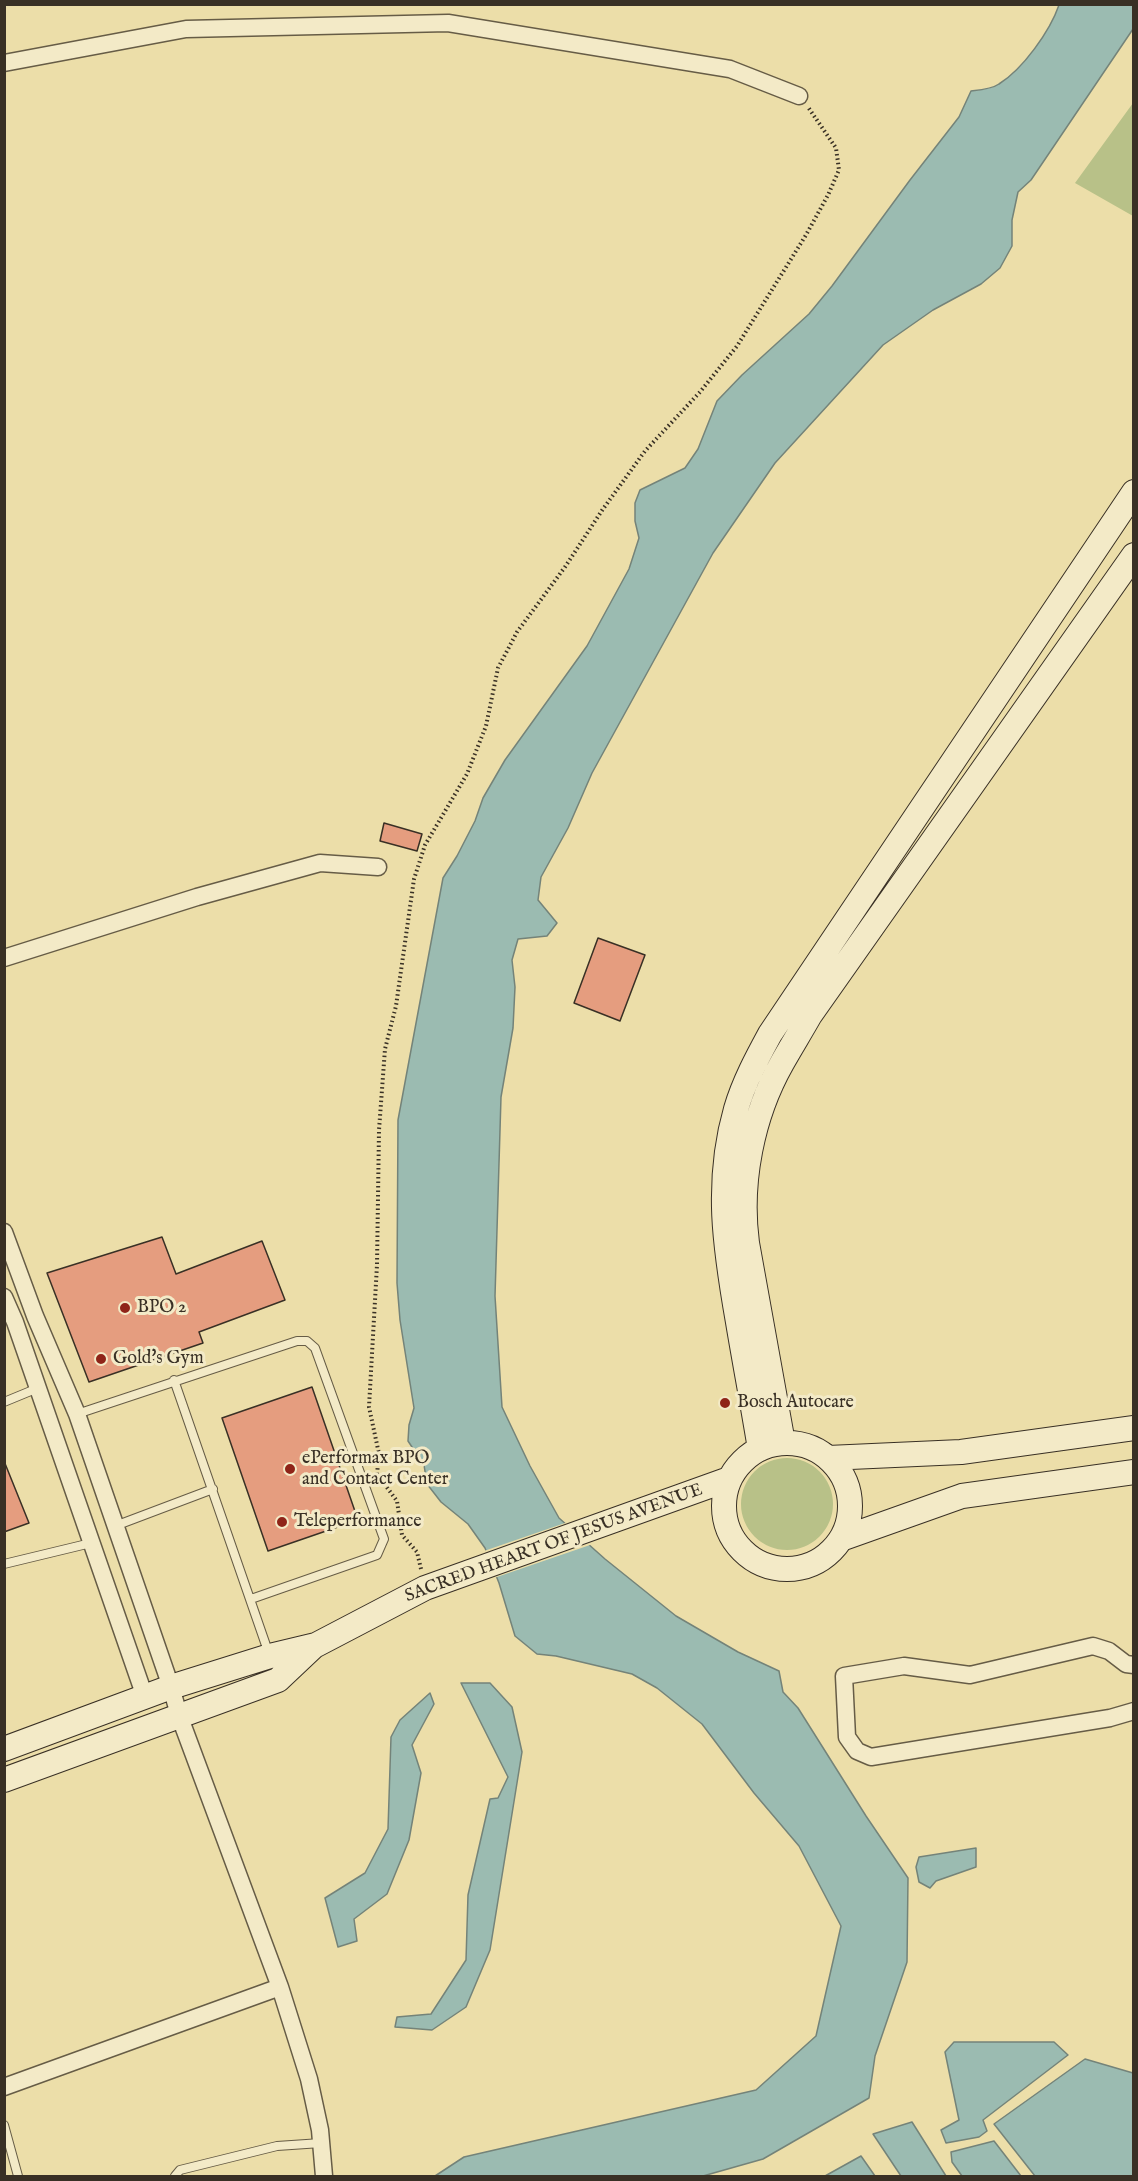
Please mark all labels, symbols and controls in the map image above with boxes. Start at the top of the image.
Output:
place label: BPO 2 [137,1297,187,1319]
marker: BPO 2 [118,1301,132,1315]
place label: Gold's Gym [113,1348,204,1370]
marker: Gold's Gym [94,1352,108,1366]
place label: Bosch Autocare [737,1392,854,1414]
marker: Bosch Autocare [718,1396,732,1410]
place label: ePerformax BPO and Contact Center [302,1448,448,1490]
marker: ePerformax BPO and Contact Center [283,1462,297,1476]
street label: SACRED HEART OF JESUS AVENUE [402,1480,706,1608]
place label: Teleperformance [294,1511,421,1533]
marker: Teleperformance [275,1515,289,1529]

